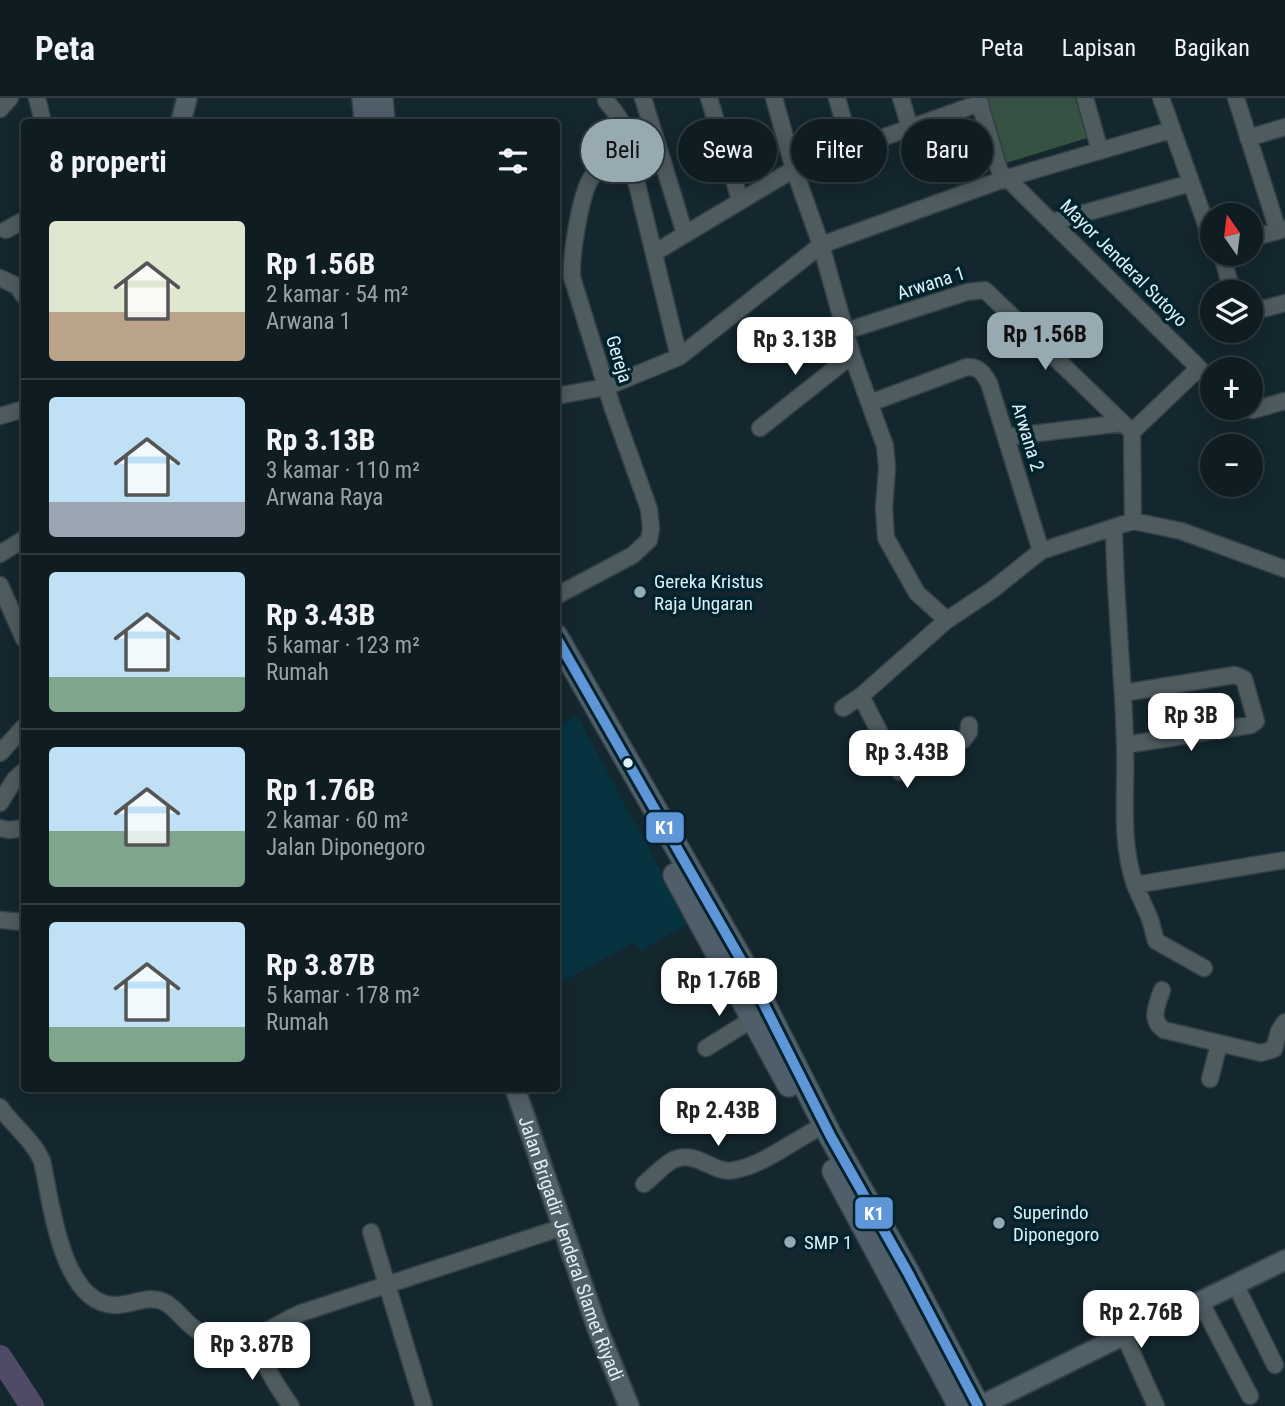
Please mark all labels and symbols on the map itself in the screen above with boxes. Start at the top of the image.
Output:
street label: Mayor Jenderal Sutoyo [1055,194,1193,332]
north arrow [1200,203,1264,266]
street label: Arwana 1 [894,261,968,305]
pin: Rp 1.56B [973,313,1117,372]
pin: Rp 3.13B [723,317,867,377]
street label: Gereja [601,333,637,385]
street label: Arwana 2 [1007,400,1049,474]
place label: Gereka Kristus Raja Ungaran [654,570,763,615]
marker: Gereka Kristus Raja Ungaran [632,584,648,600]
pin: Rp 3B [1142,694,1240,753]
pin: Rp 3.43B [835,730,979,790]
unlabelled marker [621,756,635,770]
line badge: K1 [645,811,685,844]
text: K1 [655,816,675,839]
pin: Rp 1.76B [647,958,791,1018]
pin: Rp 2.43B [646,1088,790,1148]
street label: Jalan Brigadir Jenderal Slamet Riyadi [514,1113,629,1384]
line badge: K1 [854,1196,894,1230]
place label: Superindo Diponegoro [1013,1201,1099,1246]
text: K1 [864,1202,884,1225]
marker: Superindo Diponegoro [991,1215,1007,1231]
place label: SMP 1 [804,1231,852,1254]
marker: SMP 1 [782,1234,798,1250]
pin: Rp 2.76B [1069,1290,1213,1350]
pin: Rp 3.87B [180,1322,324,1382]

